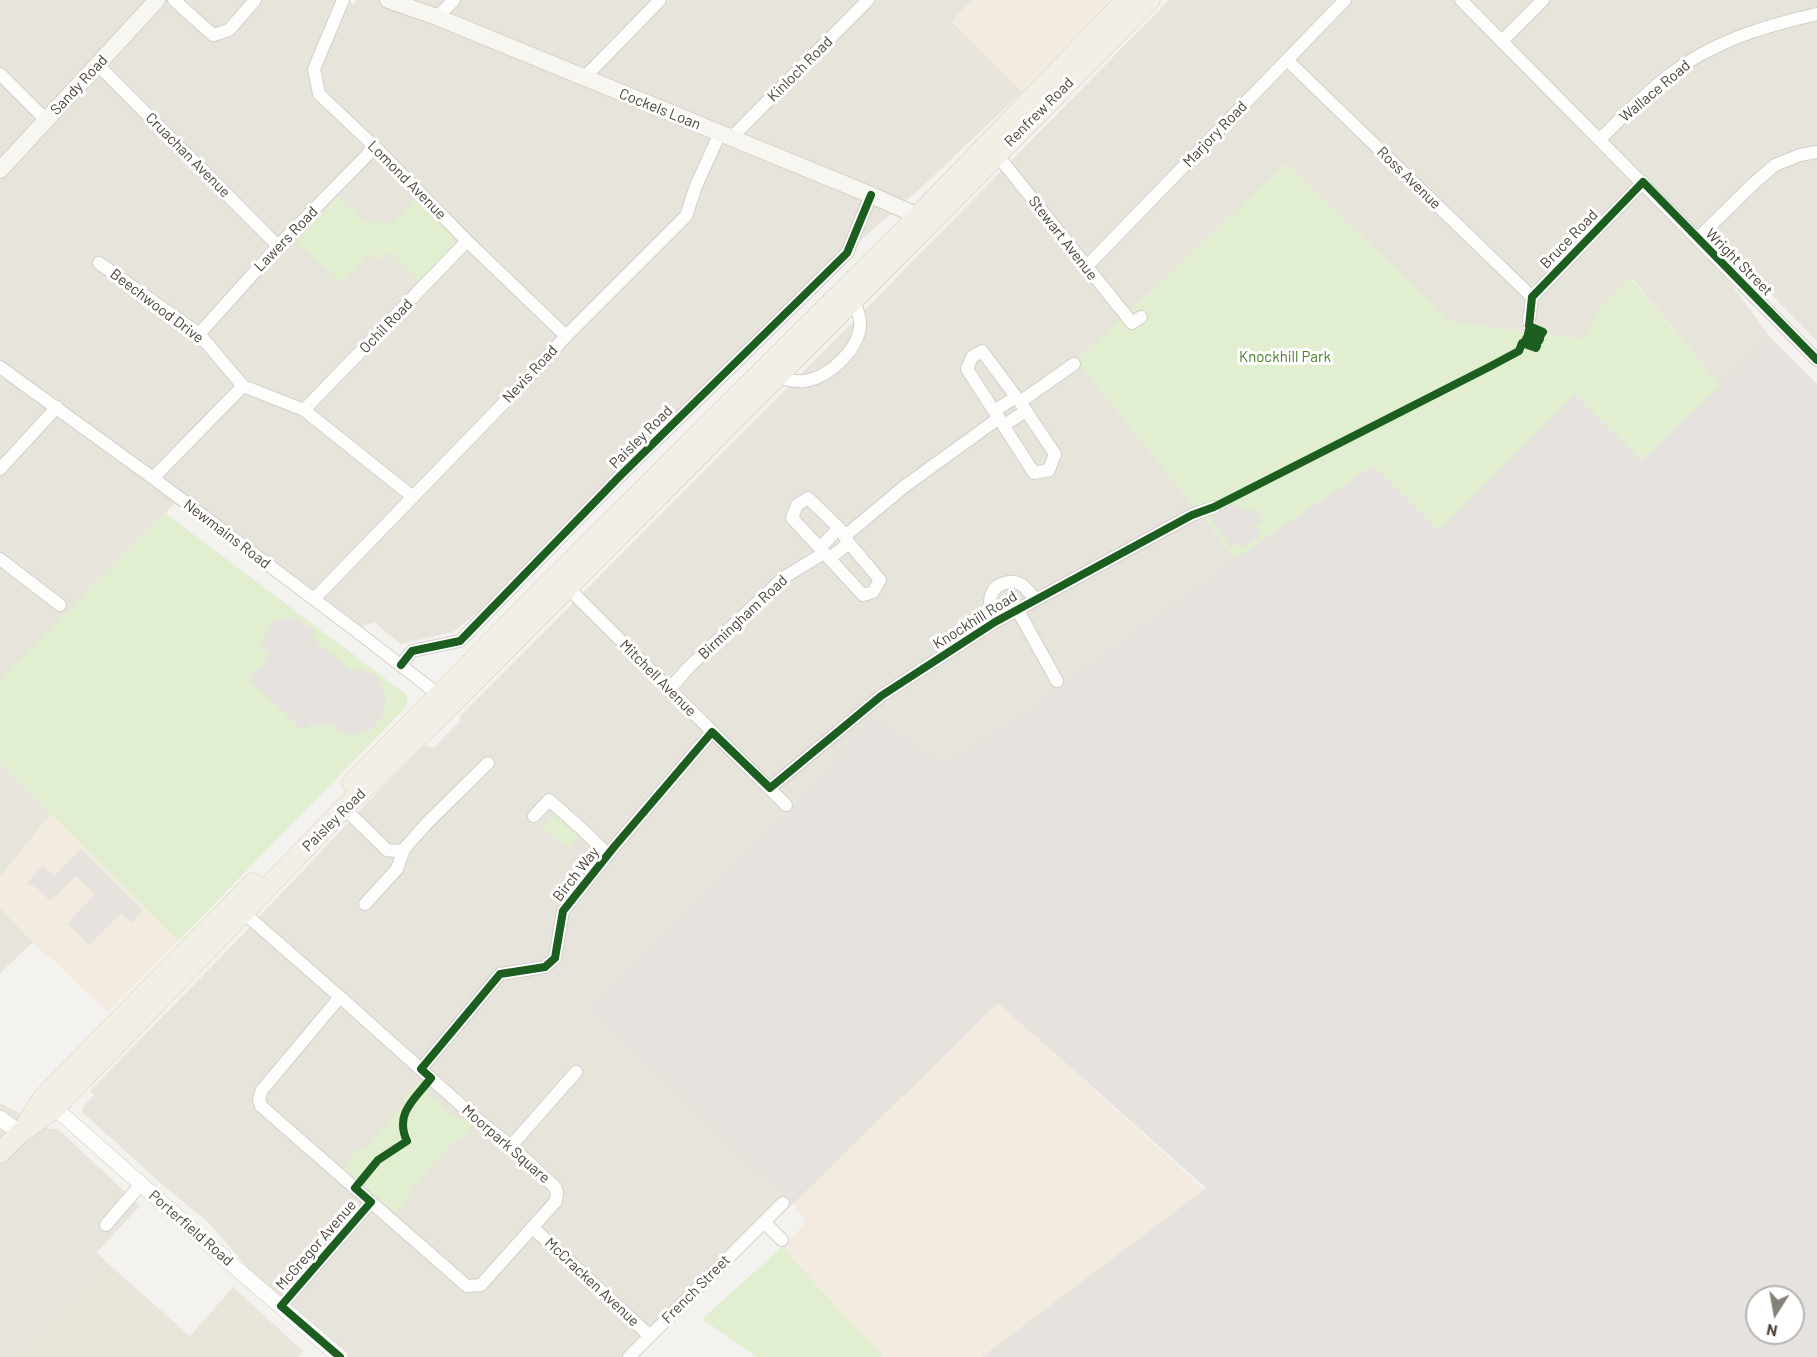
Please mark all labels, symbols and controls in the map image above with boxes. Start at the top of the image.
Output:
street label: Kinloch Road [764,33,836,105]
street label: Sandy Road [47,51,111,119]
street label: Wallace Road [1616,56,1694,126]
street label: Renfrew Road [1001,74,1077,150]
street label: Cockels Loan [617,84,703,134]
street label: Marjory Road [1179,97,1251,171]
street label: Cruachan Avenue [142,109,234,201]
street label: Lomond Avenue [364,137,450,223]
street label: Ross Avenue [1373,143,1445,213]
street label: Stewart Avenue [1025,192,1101,284]
street label: Lawers Road [251,203,321,275]
street label: Bruce Road [1537,206,1601,272]
street label: Wright Street [1702,225,1776,299]
street label: Beechwood Drive [107,265,207,347]
street label: Ochil Road [356,295,416,357]
street label: Nevis Road [499,341,561,407]
park label: Knockhill Park [1239,348,1331,366]
street label: Paisley Road [606,402,676,472]
street label: Newmains Road [180,495,274,573]
street label: Birmingham Road [695,571,791,663]
street label: Knockhill Road [930,587,1020,653]
street label: Mitchell Avenue [616,636,700,720]
street label: Paisley Road [299,785,369,855]
street label: Birch Way [549,843,603,905]
street label: Moorpark Square [458,1101,554,1187]
street label: Porterfield Road [145,1186,237,1270]
street label: McGregor Avenue [272,1196,360,1294]
street label: McCracken Avenue [541,1234,643,1330]
street label: French Street [658,1251,734,1327]
north arrow [1745,1285,1805,1345]
text: N [1765,1321,1779,1342]

